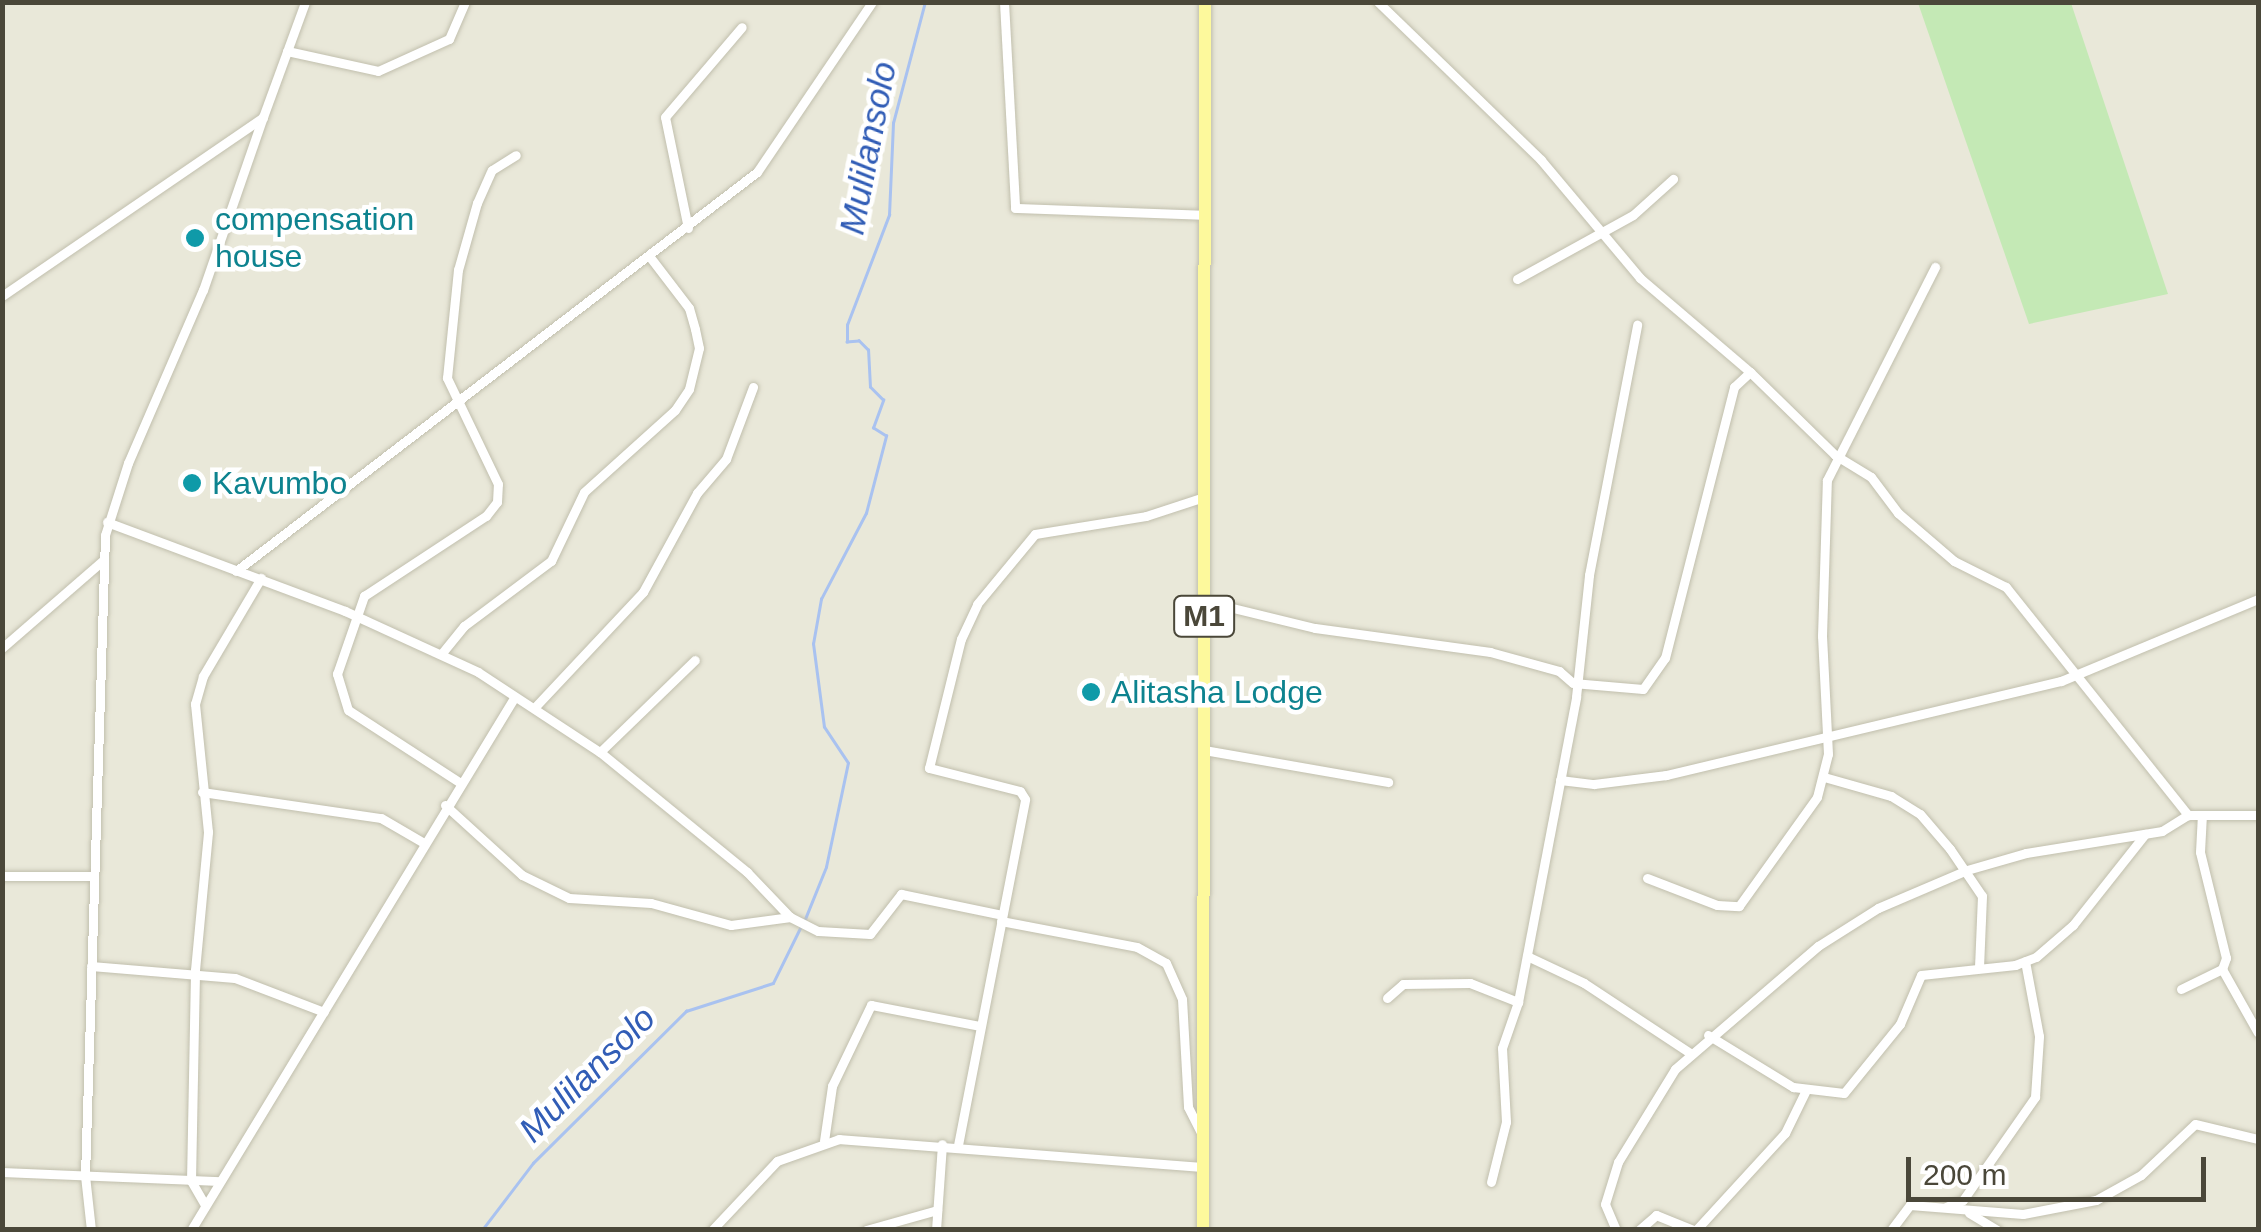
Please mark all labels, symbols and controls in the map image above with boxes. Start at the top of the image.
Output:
water label: Mulilansolo [831,58,905,238]
place label: compensation house [215,201,414,276]
marker: compensation house [184,227,206,249]
place label: Kavumbo [212,464,347,502]
marker: Kavumbo [181,472,203,494]
road number: M1 [1172,591,1236,641]
place label: Alitasha Lodge [1111,673,1323,711]
marker: Alitasha Lodge [1080,681,1102,703]
water label: Mulilansolo [510,997,664,1151]
scale bar [1911,1137,2211,1199]
text: 200 m [1923,1158,2006,1191]

